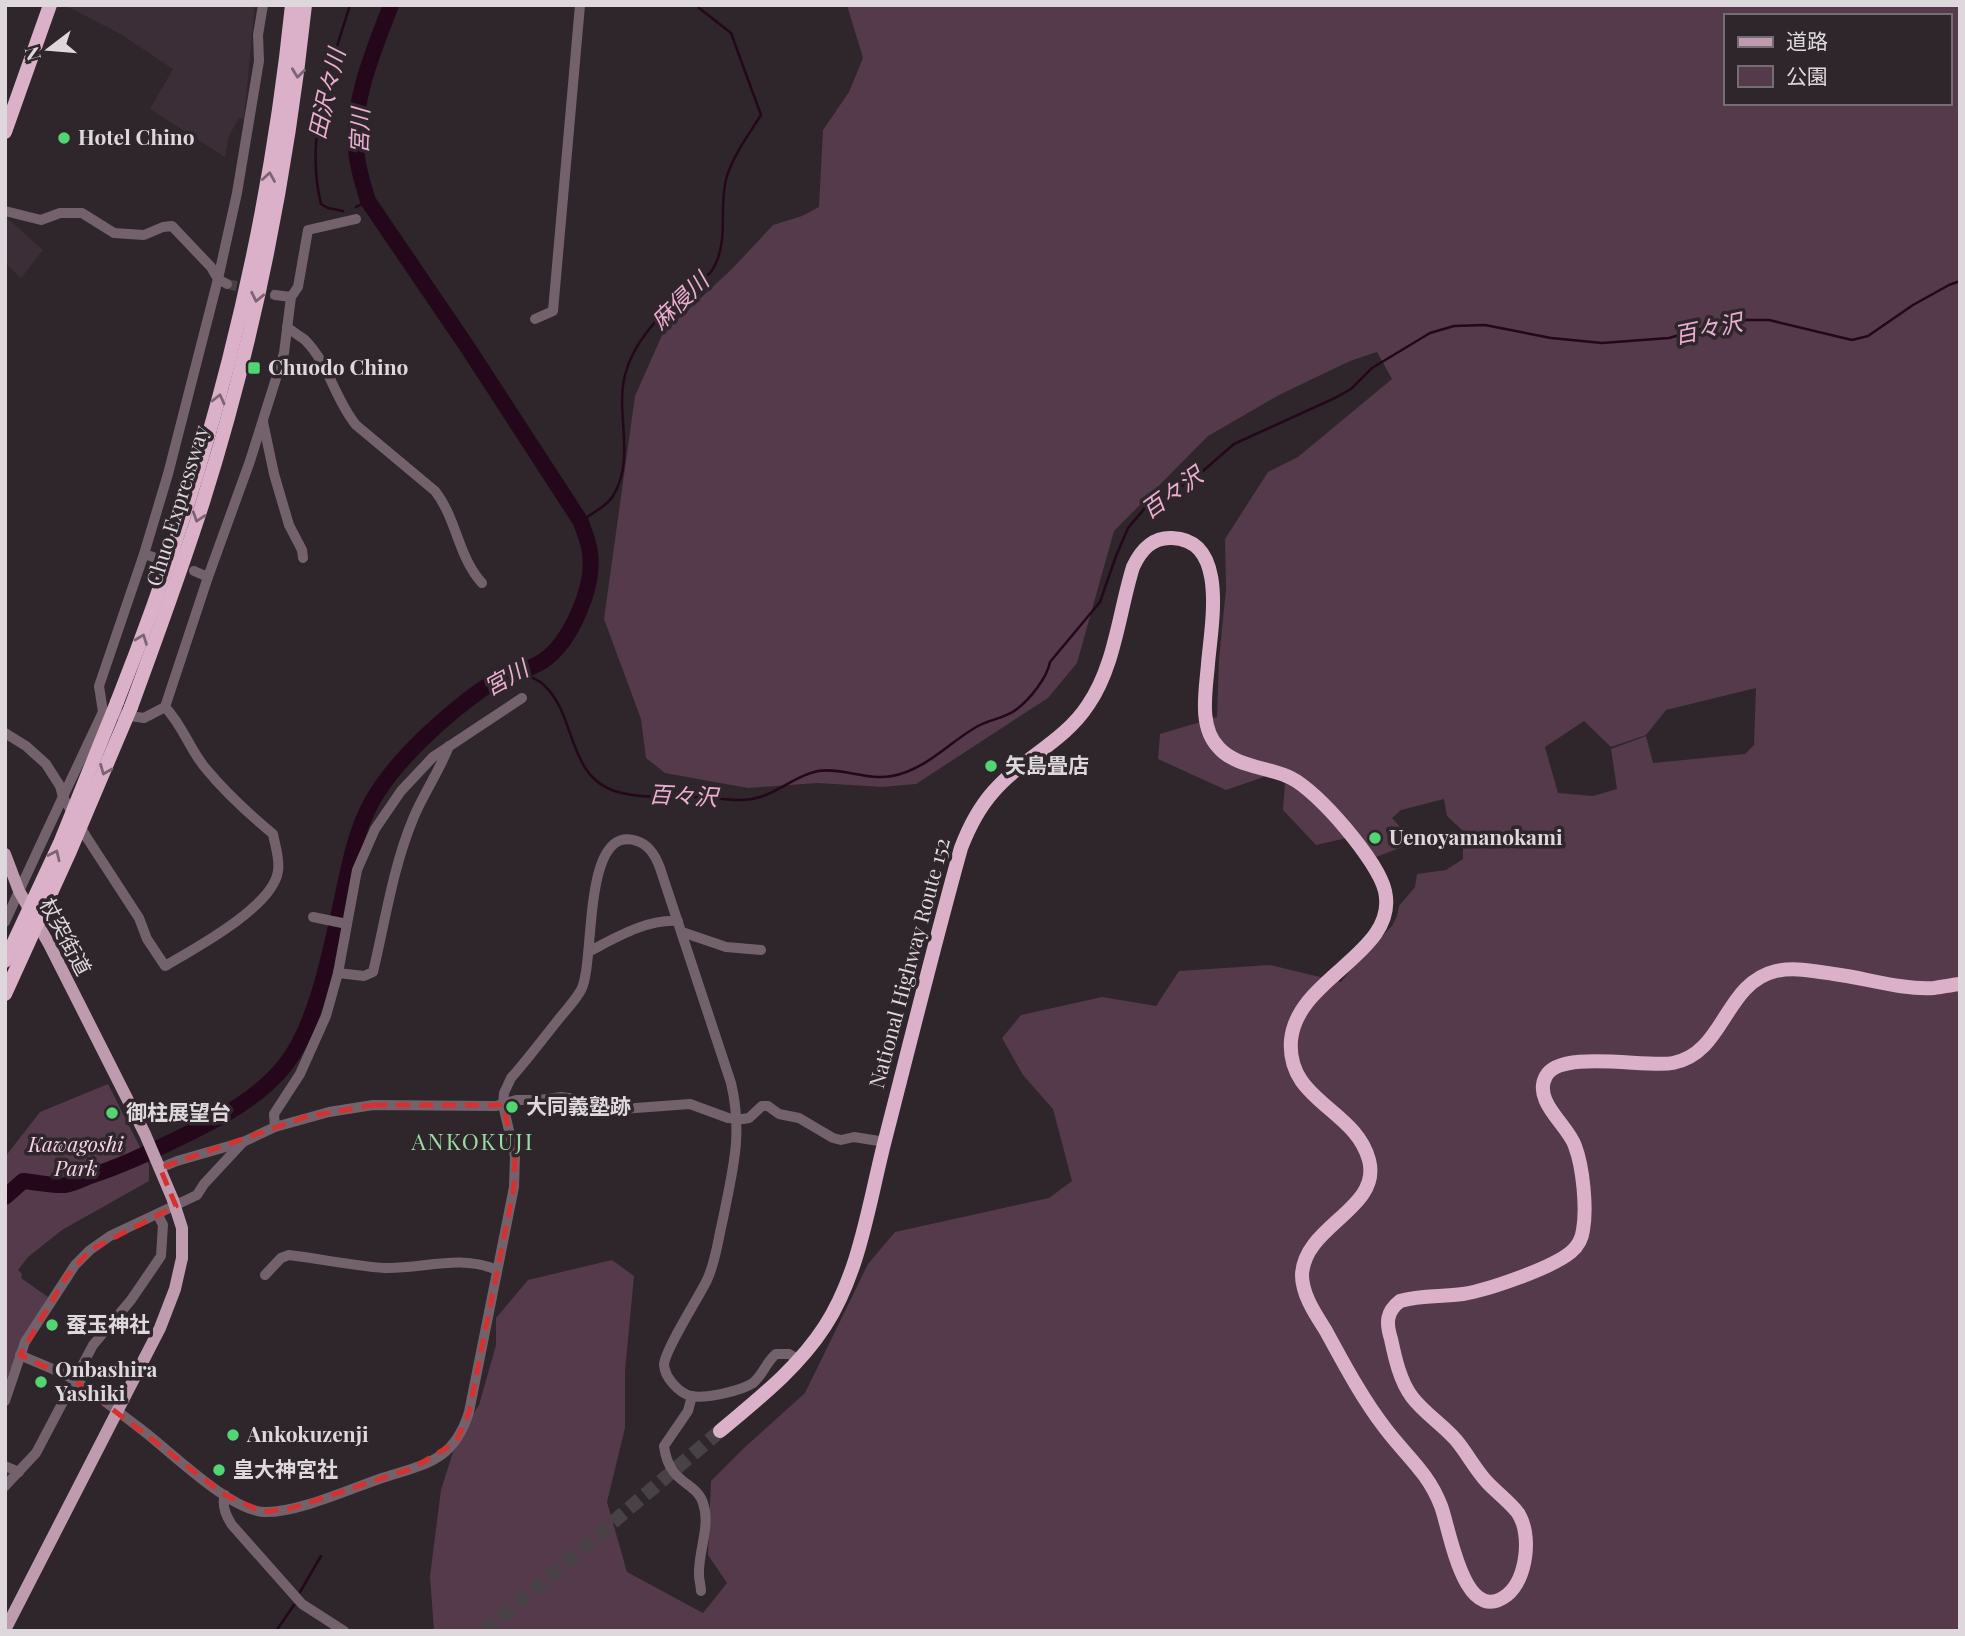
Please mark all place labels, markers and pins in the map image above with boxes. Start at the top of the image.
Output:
place label: Hotel Chino [78,122,195,150]
marker: Hotel Chino [56,130,72,146]
place label: Chuodo Chino [268,352,409,380]
marker: Chuodo Chino [246,360,262,376]
place label: 矢島畳店 [1005,750,1089,778]
marker: 矢島畳店 [983,758,999,774]
place label: Uenoyamanokami [1389,822,1563,850]
marker: Uenoyamanokami [1367,830,1383,846]
place label: 大同義塾跡 [526,1091,631,1119]
place label: 御柱展望台 [126,1097,231,1125]
marker: 大同義塾跡 [504,1099,520,1115]
marker: 御柱展望台 [104,1105,120,1121]
place label: 蚕玉神社 [66,1309,150,1337]
marker: 蚕玉神社 [44,1317,60,1333]
place label: Onbashira Yashiki [54,1354,158,1406]
marker: Onbashira Yashiki [33,1374,49,1390]
place label: Ankokuzenji [246,1419,369,1447]
marker: Ankokuzenji [225,1427,241,1443]
place label: 皇大神宮社 [233,1454,338,1482]
marker: 皇大神宮社 [211,1462,227,1478]

